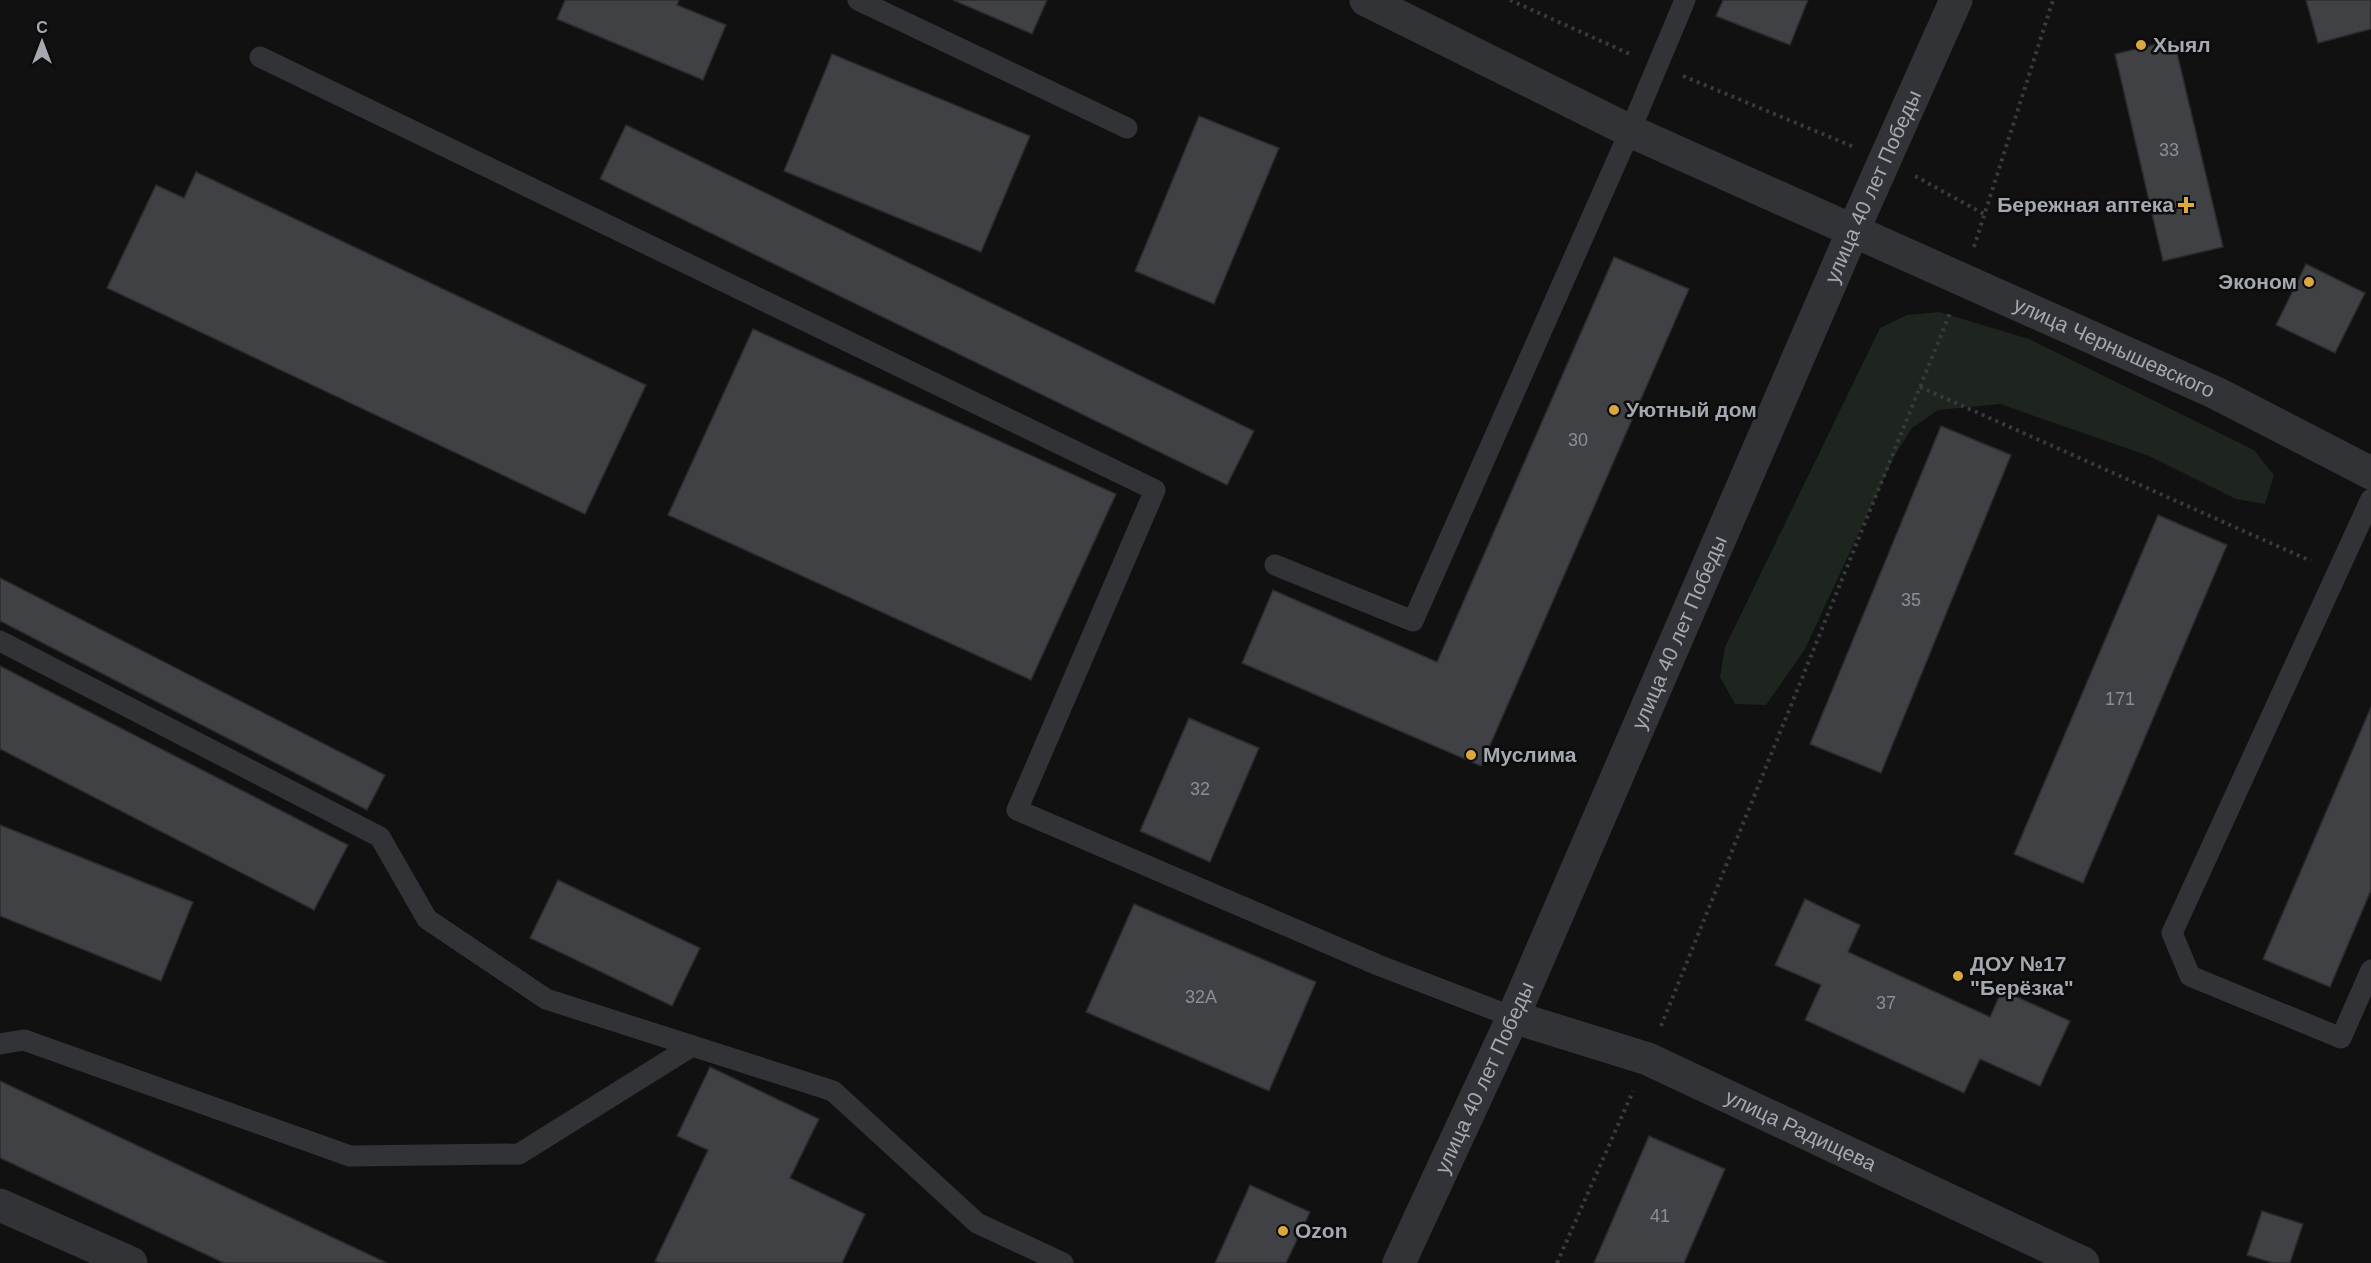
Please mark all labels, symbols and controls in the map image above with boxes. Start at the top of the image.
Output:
north arrow [12,12,72,72]
text: С [36,19,48,36]
place label: Хыял [2153,33,2211,56]
marker: Хыял [2134,38,2148,52]
street label: улица 40 лет Победы [1820,87,1925,287]
house number: 33 [2159,140,2179,160]
place label: Бережная аптека [1997,193,2174,216]
marker: Бережная аптека [2179,198,2193,212]
place label: Эконом [2218,270,2297,293]
marker: Эконом [2302,275,2316,289]
street label: улица Чернышевского [2010,292,2218,402]
place label: Уютный дом [1626,398,1757,421]
marker: Уютный дом [1607,403,1621,417]
house number: 30 [1568,430,1588,450]
street label: улица 40 лет Победы [1627,532,1731,733]
house number: 35 [1901,590,1921,610]
house number: 171 [2105,689,2135,709]
place label: Муслима [1483,743,1577,766]
marker: Муслима [1464,748,1478,762]
house number: 32 [1190,779,1210,799]
place label: ДОУ №17 "Берёзка" [1970,952,2074,999]
marker: ДОУ №17 "Берёзка" [1951,969,1965,983]
street label: улица 40 лет Победы [1430,978,1538,1177]
house number: 32А [1185,987,1217,1007]
house number: 37 [1876,993,1896,1013]
street label: улица Радищева [1722,1085,1880,1175]
house number: 41 [1650,1206,1670,1226]
place label: Ozon [1295,1219,1348,1242]
marker: Ozon [1276,1224,1290,1238]

